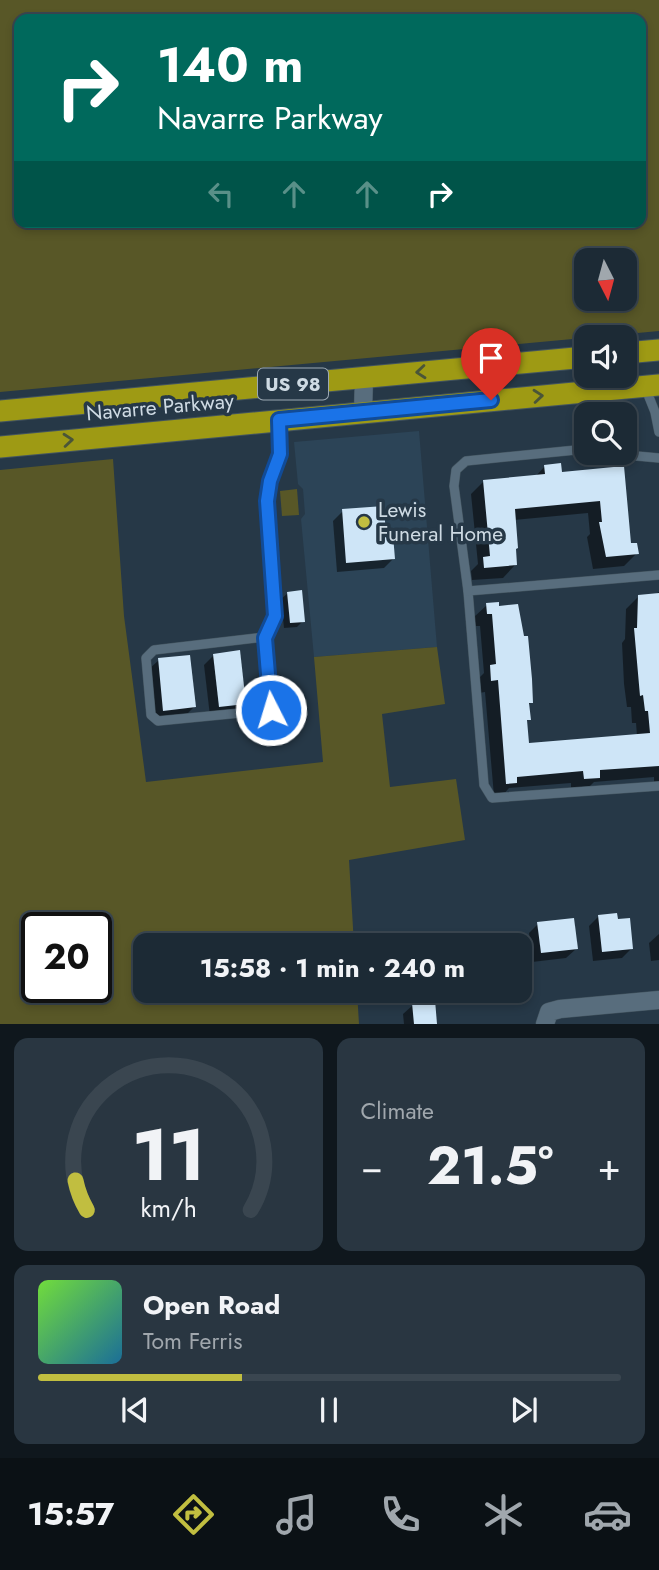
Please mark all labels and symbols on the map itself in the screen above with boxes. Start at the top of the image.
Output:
north arrow [574,248,637,312]
pin [461,328,521,400]
one-way arrow [415,365,427,380]
road number: US 98 [258,368,328,400]
street label: Navarre Parkway [85,386,236,428]
one-way arrow [533,389,544,404]
one-way arrow [63,433,74,448]
place label: Lewis Funeral Home [378,495,503,549]
marker: Lewis Funeral Home [356,514,372,530]
position arrow [234,673,308,747]
speed limit sign: 20 [21,912,112,1003]

